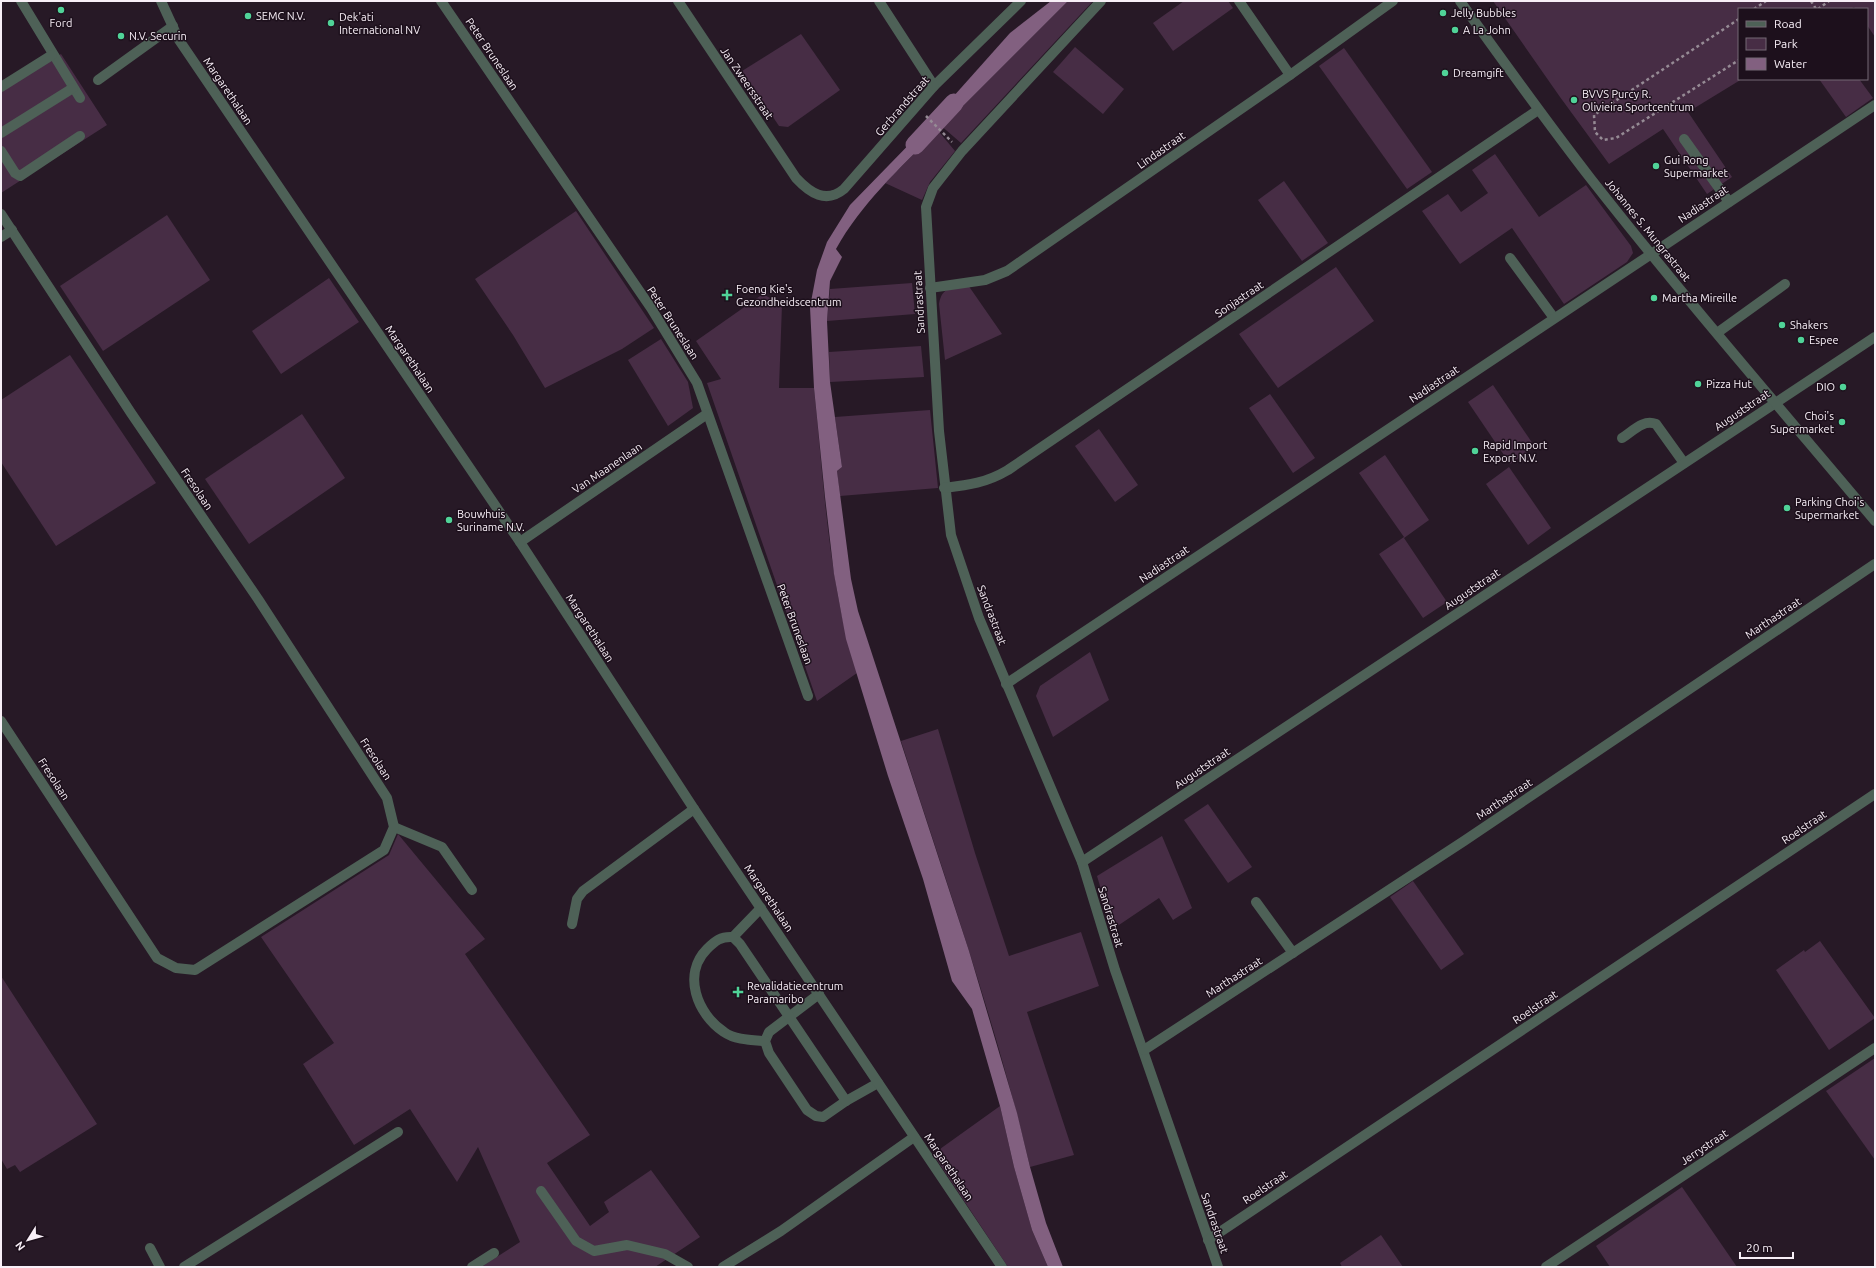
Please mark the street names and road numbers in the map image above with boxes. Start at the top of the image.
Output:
street label: Peter Bruneslaan [463,16,521,92]
street label: Jan Zweersstraat [718,45,776,122]
street label: Margarethalaan [201,55,255,127]
street label: Gerbrandstraat [873,73,932,138]
street label: Lindastraat [1135,129,1188,171]
street label: Johannes S. Mungrastraat [1603,176,1693,284]
street label: Nadiastraat [1676,183,1731,225]
street label: Sandrastraat [911,270,927,334]
street label: Sonjastraat [1213,278,1266,320]
street label: Peter Bruneslaan [645,284,701,362]
street label: Margarethalaan [383,323,437,395]
street label: Nadiastraat [1407,363,1462,405]
street label: Auguststraat [1712,387,1772,433]
street label: Van Maanenlaan [570,440,644,496]
street label: Fresolaan [179,466,215,512]
street label: Nadiastraat [1137,543,1192,585]
street label: Auguststraat [1442,566,1502,612]
street label: Peter Bruneslaan [775,582,815,666]
street label: Sandrastraat [975,584,1009,647]
street label: Margarethalaan [564,592,616,664]
street label: Marthastraat [1743,595,1804,641]
street label: Fresolaan [358,736,394,782]
street label: Auguststraat [1172,745,1232,791]
street label: Fresolaan [36,756,72,802]
street label: Marthastraat [1474,776,1535,822]
street label: Roelstraat [1779,807,1829,846]
street label: Margarethalaan [742,862,796,934]
street label: Sandrastraat [1096,885,1126,949]
street label: Marthastraat [1204,954,1265,1000]
street label: Roelstraat [1510,987,1560,1026]
street label: Jerrystraat [1678,1126,1730,1167]
street label: Margarethalaan [922,1131,976,1203]
street label: Roelstraat [1240,1167,1290,1206]
street label: Sandrastraat [1199,1191,1231,1255]

